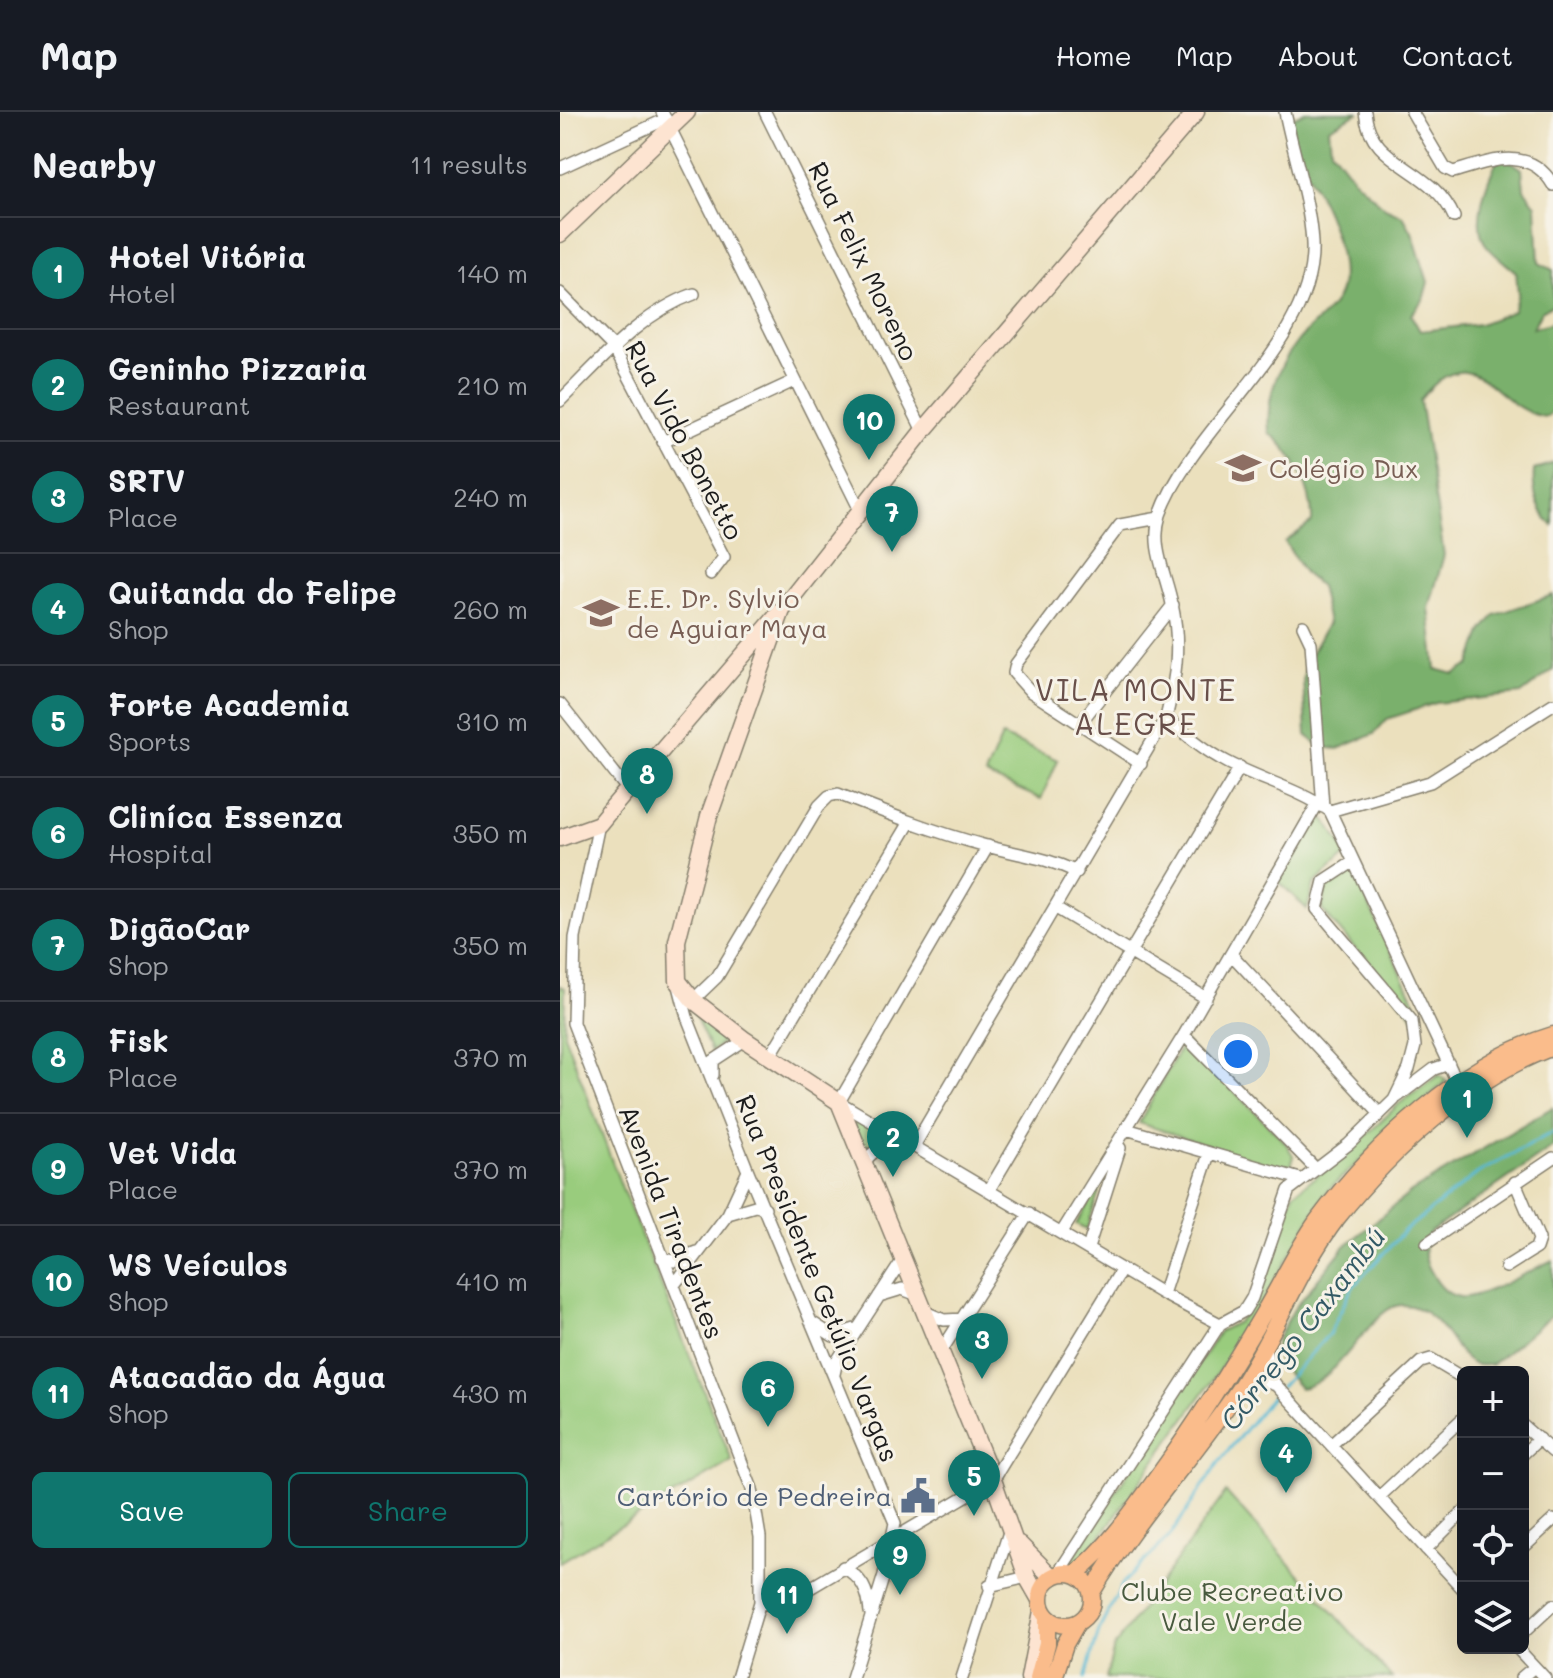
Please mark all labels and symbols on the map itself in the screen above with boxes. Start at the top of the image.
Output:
street label: Rua Felix Moreno [801,156,927,366]
street label: Rua Vido Bonetto [618,335,752,545]
pin: 10 [843,394,895,460]
school or university icon: Colégio Dux [1224,449,1262,487]
place label: Colégio Dux [1269,451,1418,485]
pin: 7 [866,486,918,552]
place label: E.E. Dr. Sylvio de Aguiar Maya [627,581,827,645]
school or university icon: E.E. Dr. Sylvio de Aguiar Maya [582,594,620,632]
district label: VILA MONTE ALEGRE [1035,669,1237,743]
pin: 8 [621,748,673,814]
your location [1218,1034,1258,1074]
pin: 1 [1441,1072,1493,1138]
street label: Rua Presidente Getúlio Vargas [729,1089,907,1467]
street label: Avenida Tiradentes [612,1100,732,1344]
pin: 2 [867,1111,919,1177]
water label: Córrego Caxambú [1211,1219,1393,1437]
pin: 3 [956,1313,1008,1379]
pin: 6 [742,1361,794,1427]
pin: 4 [1260,1427,1312,1493]
pin: 5 [948,1450,1000,1516]
public building icon: Cartório de Pedreira [899,1477,937,1515]
place label: Cartório de Pedreira [617,1479,892,1513]
pin: 9 [874,1529,926,1595]
pin: 11 [761,1568,813,1634]
park label: Clube Recreativo Vale Verde [1121,1574,1343,1638]

